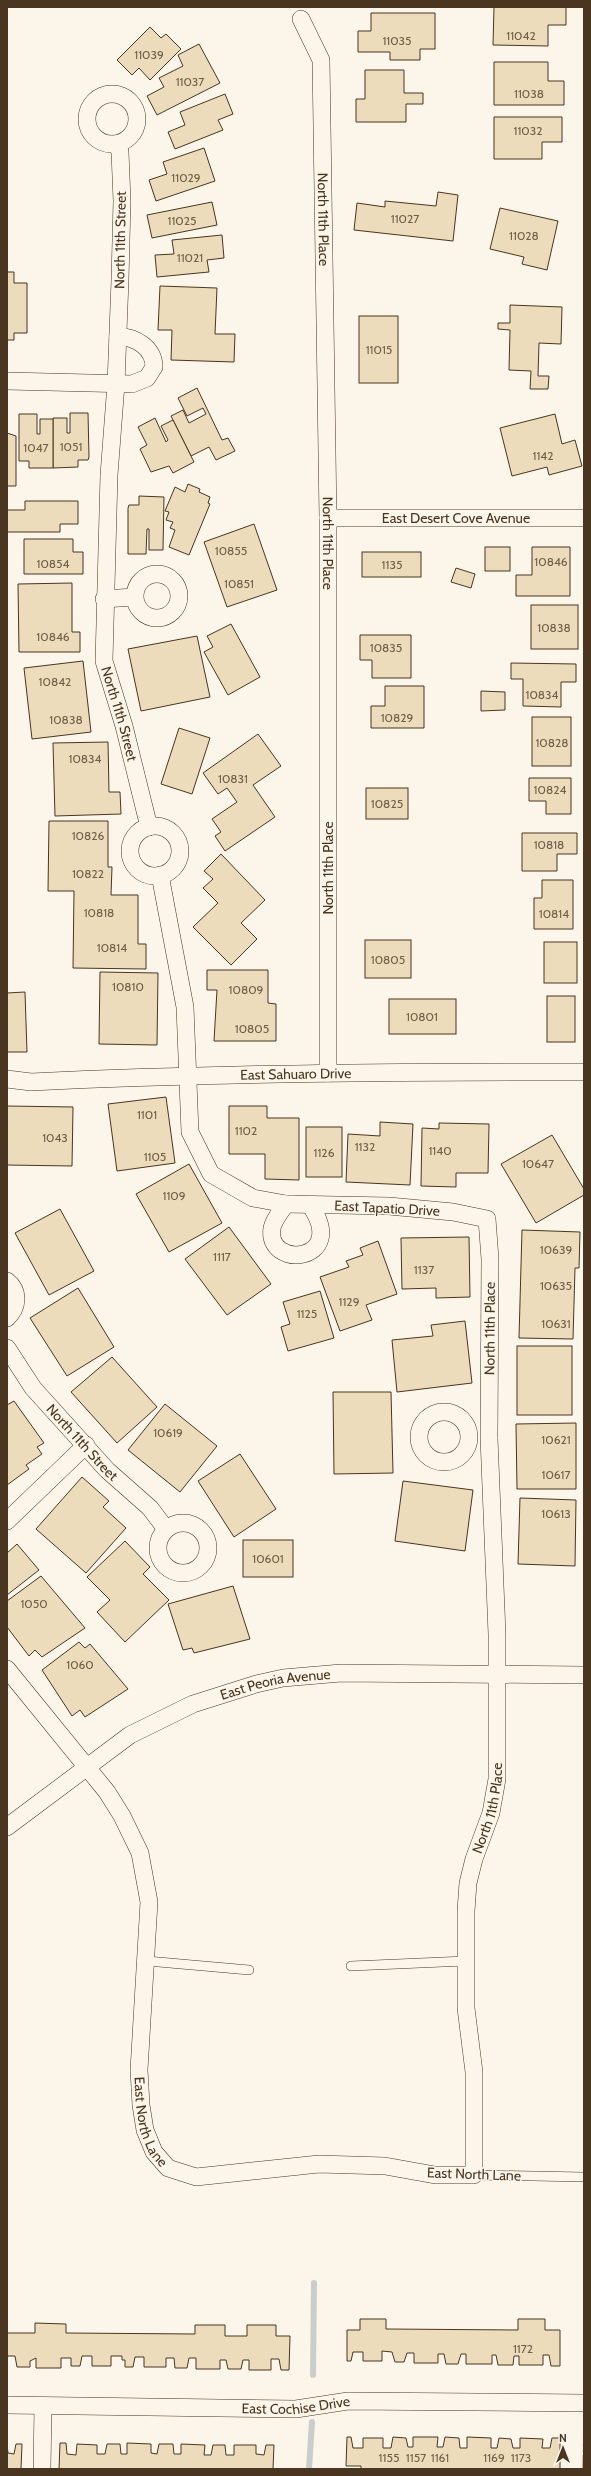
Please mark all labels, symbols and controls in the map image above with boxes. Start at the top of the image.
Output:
house number: 11042 [506,28,536,43]
house number: 11035 [382,33,412,48]
house number: 11039 [134,47,164,62]
house number: 11037 [176,74,204,89]
house number: 11038 [514,86,544,101]
house number: 11032 [514,123,542,138]
house number: 11029 [171,170,201,185]
street label: North 11th Place [314,173,333,266]
street label: North 11th Street [110,191,130,289]
house number: 11027 [391,211,419,226]
house number: 11025 [168,213,196,228]
house number: 11028 [509,228,539,243]
house number: 11021 [177,250,203,265]
house number: 11015 [366,342,392,357]
house number: 1051 [60,439,82,454]
house number: 1047 [23,440,49,455]
house number: 1142 [532,448,554,463]
street label: North 11th Place [319,497,337,590]
street label: East Desert Cove Avenue [382,509,530,527]
house number: 10855 [215,543,247,558]
house number: 10846 [534,554,568,569]
house number: 10854 [37,556,70,571]
house number: 1135 [382,557,402,572]
house number: 10851 [224,576,254,591]
house number: 10838 [537,620,571,635]
house number: 10846 [36,629,70,644]
house number: 10835 [370,640,402,655]
street label: North 11th Street [97,664,141,763]
house number: 10842 [39,674,71,689]
house number: 10834 [526,687,559,702]
house number: 10829 [381,710,414,725]
house number: 10838 [49,712,83,727]
house number: 10828 [535,735,569,750]
house number: 10834 [69,751,102,766]
house number: 10831 [218,771,248,786]
house number: 10824 [534,782,566,797]
house number: 10825 [371,796,403,811]
street label: North 11th Place [319,821,337,915]
house number: 10826 [72,828,105,843]
house number: 10818 [534,837,564,852]
house number: 10822 [72,866,104,881]
house number: 10818 [84,905,114,920]
house number: 10814 [539,906,569,921]
house number: 10814 [97,940,127,955]
house number: 10805 [371,952,405,967]
house number: 10810 [112,979,144,994]
house number: 10809 [229,982,264,997]
house number: 10801 [406,1009,438,1024]
house number: 10805 [235,1021,269,1036]
street label: East Sahuaro Drive [240,1064,351,1084]
house number: 1101 [137,1107,157,1122]
house number: 1102 [235,1123,257,1138]
house number: 1043 [42,1130,68,1145]
house number: 1132 [355,1139,375,1154]
house number: 1140 [428,1143,452,1158]
house number: 1126 [314,1145,335,1160]
house number: 1105 [144,1149,166,1164]
house number: 10647 [522,1156,554,1171]
house number: 1109 [162,1188,186,1203]
street label: East Tapatio Drive [334,1196,440,1220]
house number: 10639 [540,1242,572,1257]
house number: 1117 [213,1249,231,1264]
house number: 1137 [414,1262,434,1277]
house number: 10635 [540,1278,572,1293]
street label: North 11th Place [480,1282,499,1375]
house number: 1129 [339,1294,360,1309]
house number: 1125 [297,1306,317,1321]
house number: 10631 [541,1316,571,1331]
street label: North 11th Street [43,1400,122,1485]
house number: 10619 [153,1425,183,1440]
house number: 10621 [541,1432,571,1447]
house number: 10617 [542,1467,570,1482]
house number: 10613 [541,1506,571,1521]
house number: 10601 [252,1551,284,1566]
house number: 1050 [20,1596,48,1611]
house number: 1060 [66,1657,94,1672]
street label: East Peoria Avenue [218,1665,331,1704]
street label: North 11th Place [468,1763,506,1856]
street label: East North Lane [130,2076,172,2171]
street label: East North Lane [427,2163,521,2185]
house number: 1172 [513,2341,533,2356]
street label: East Cochise Drive [241,2392,351,2418]
north arrow [543,2428,583,2468]
text: N [559,2431,567,2445]
house number: 1155 [379,2450,399,2465]
house number: 1157 [406,2450,426,2465]
house number: 1161 [431,2450,449,2465]
house number: 1169 [483,2450,505,2465]
house number: 1173 [511,2450,531,2465]

